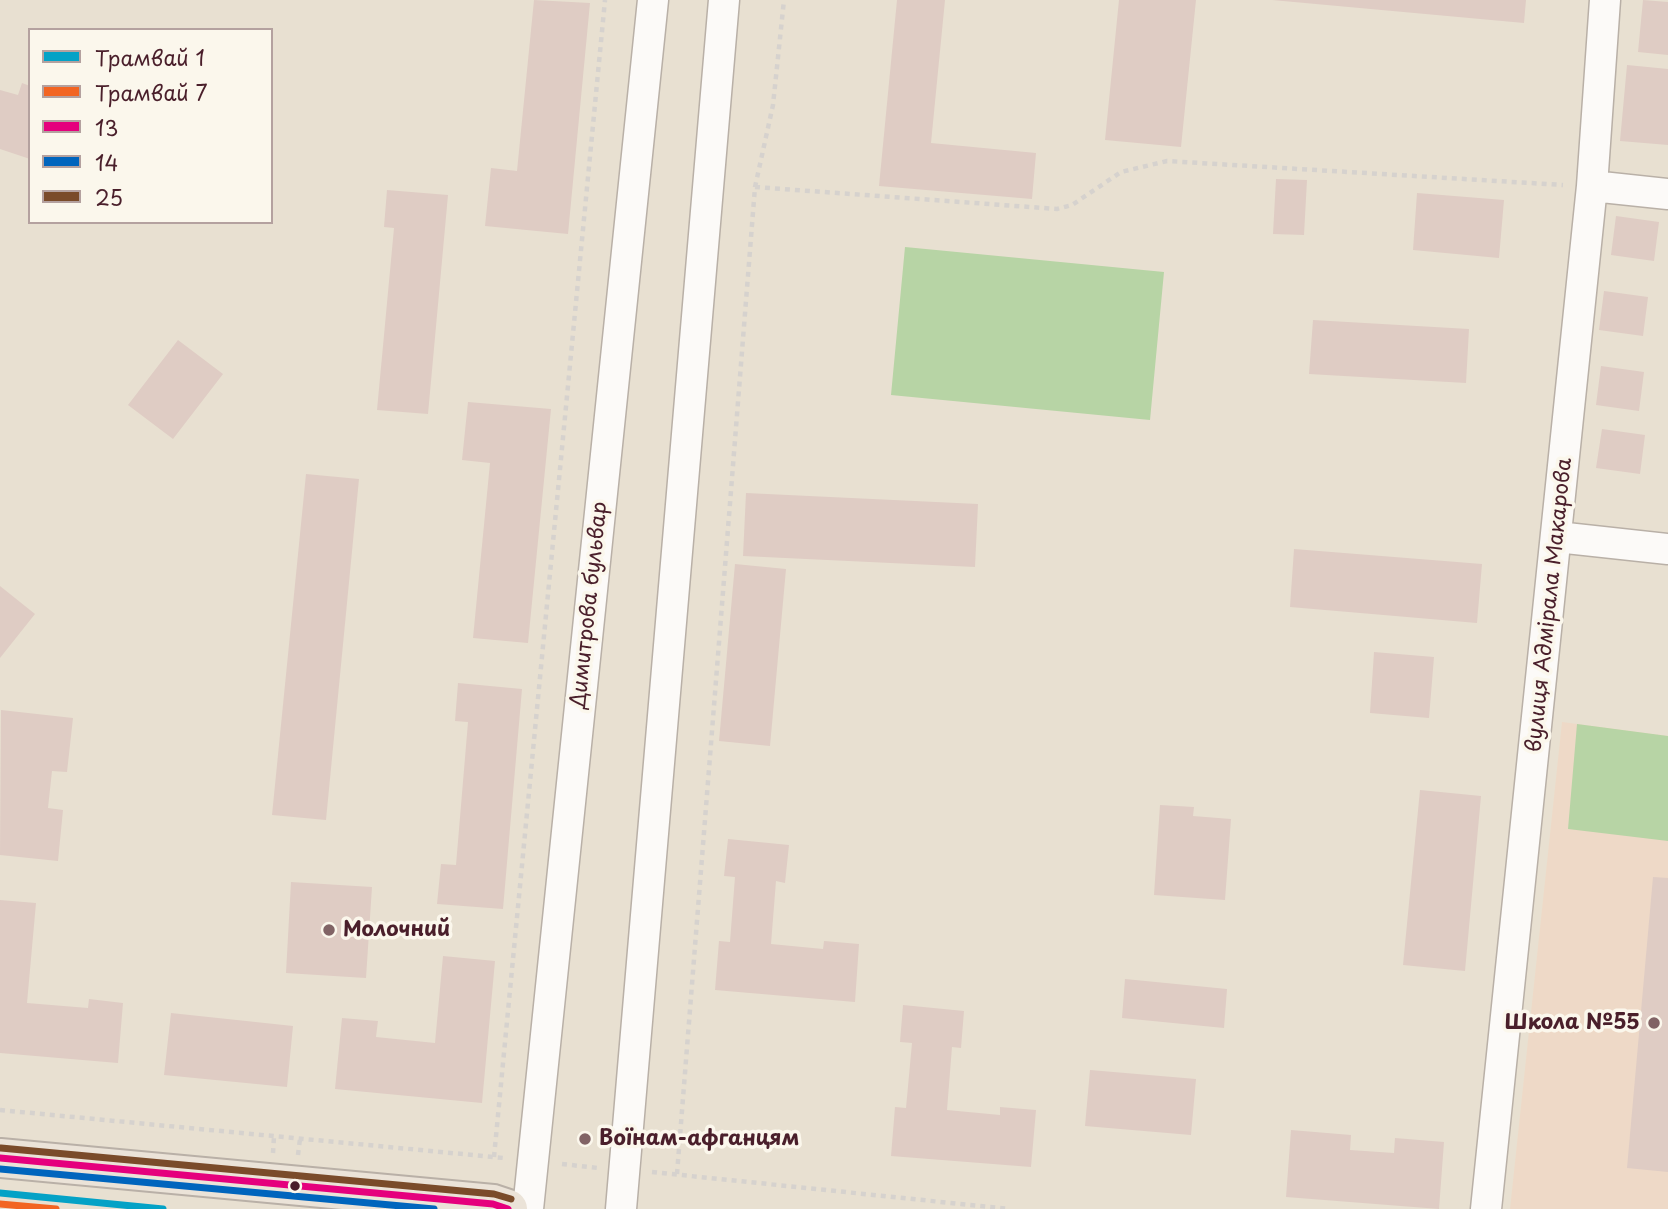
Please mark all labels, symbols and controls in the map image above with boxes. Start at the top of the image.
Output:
legend [28,28,273,224]
text: Трамвай 1 [95,41,205,73]
text: Трамвай 7 [95,76,208,108]
text: 13 [95,111,118,143]
text: 14 [95,146,118,178]
text: 25 [95,181,123,213]
street label: вулиця Адмірала Макарова [1522,457,1578,753]
street label: Димитрова бульвар [567,500,613,710]
place label: Молочний [343,917,450,943]
marker: Молочний [321,922,337,938]
place label: Школа №55 [1504,1010,1640,1036]
marker: Школа №55 [1646,1015,1662,1031]
place label: Воїнам-афганцям [599,1126,799,1152]
marker: Воїнам-афганцям [577,1131,593,1147]
unlabelled marker [288,1179,302,1193]

